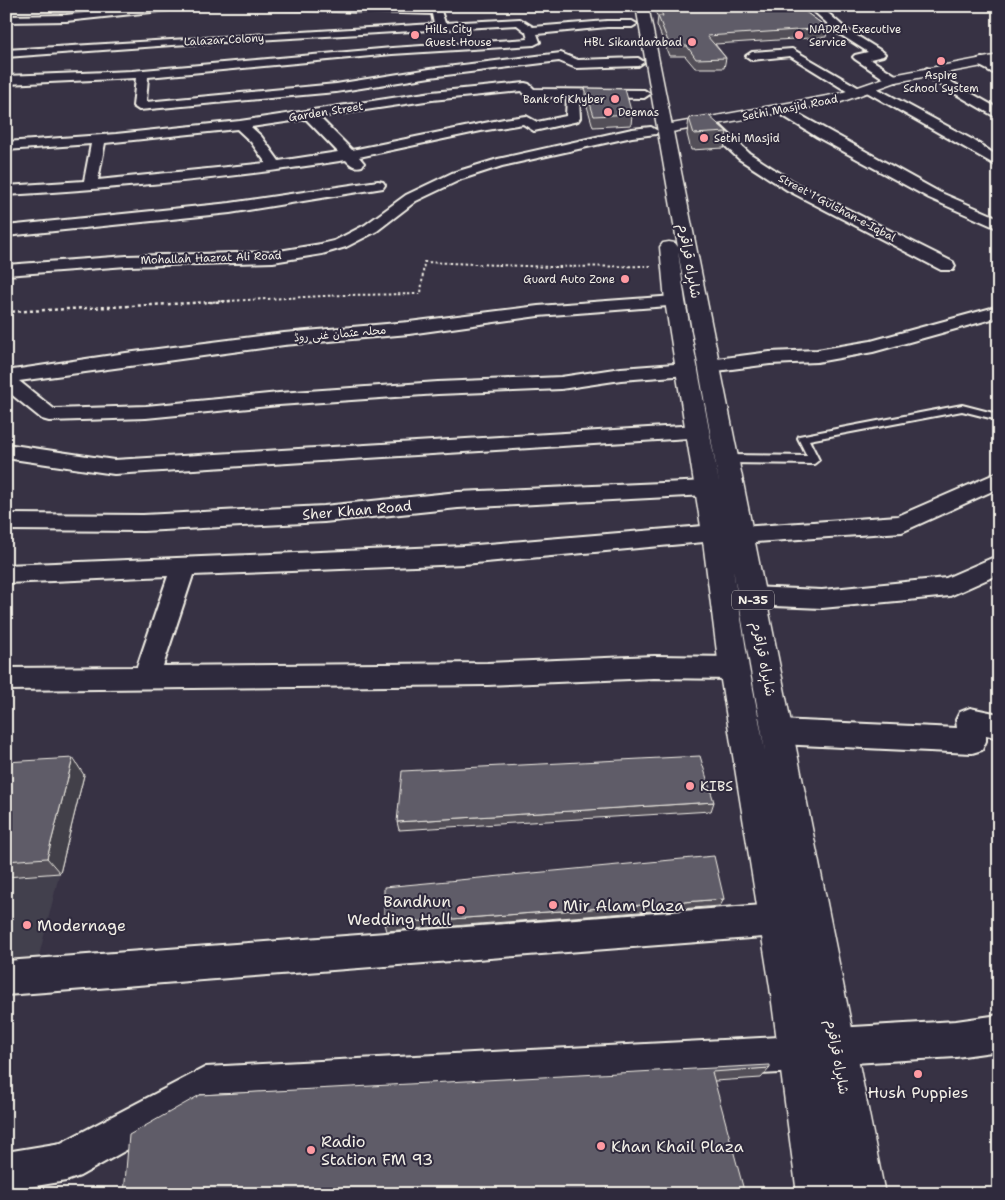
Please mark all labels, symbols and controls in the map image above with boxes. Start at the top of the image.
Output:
place label: Hills City Guest House [425,22,492,50]
place label: NADRA Executive Service [809,22,901,50]
marker: Hills City Guest House [409,29,421,41]
marker: NADRA Executive Service [793,29,805,41]
street label: Lalazar Colony [183,30,265,50]
place label: HBL Sikandarabad [584,35,682,50]
marker: HBL Sikandarabad [686,36,698,48]
marker: Aspire School System [935,55,947,67]
place label: Aspire School System [903,68,979,96]
street label: Sethi Masjid Road [741,91,839,125]
place label: Bank of Khyber [523,92,605,107]
marker: Bank of Khyber [609,93,621,105]
street label: Garden Street [288,99,365,125]
place label: Deemas [618,105,659,120]
marker: Deemas [602,106,614,118]
place label: Sethi Masjid [714,131,780,146]
marker: Sethi Masjid [698,132,710,144]
street label: Street 1 Gulshan-e-Iqbal [776,171,899,246]
street label: شاہراہ قراقرم [672,222,705,300]
street label: Mohallah Hazrat Ali Road [140,248,282,268]
place label: Guard Auto Zone [523,272,615,287]
marker: Guard Auto Zone [619,273,631,285]
street label: محلہ عثمان غنی روڈ [293,322,387,346]
street label: Sher Khan Road [301,496,413,524]
road number: N-35 [732,590,774,610]
street label: شاہراہ قراقرم [745,620,780,698]
place label: KIBS [700,777,733,795]
marker: KIBS [684,780,696,792]
place label: Bandhun Wedding Hall [347,891,451,930]
place label: Mir Alam Plaza [563,895,684,916]
marker: Mir Alam Plaza [547,899,559,911]
marker: Bandhun Wedding Hall [455,904,467,916]
place label: Modernage [37,915,126,936]
marker: Modernage [21,919,33,931]
street label: شاہراہ قراقرم [820,1018,853,1096]
marker: Hush Puppies [912,1068,924,1080]
place label: Hush Puppies [868,1082,969,1103]
place label: Radio Station FM 93 [321,1131,433,1170]
place label: Khan Khail Plaza [611,1136,744,1157]
marker: Khan Khail Plaza [595,1140,607,1152]
marker: Radio Station FM 93 [305,1144,317,1156]

